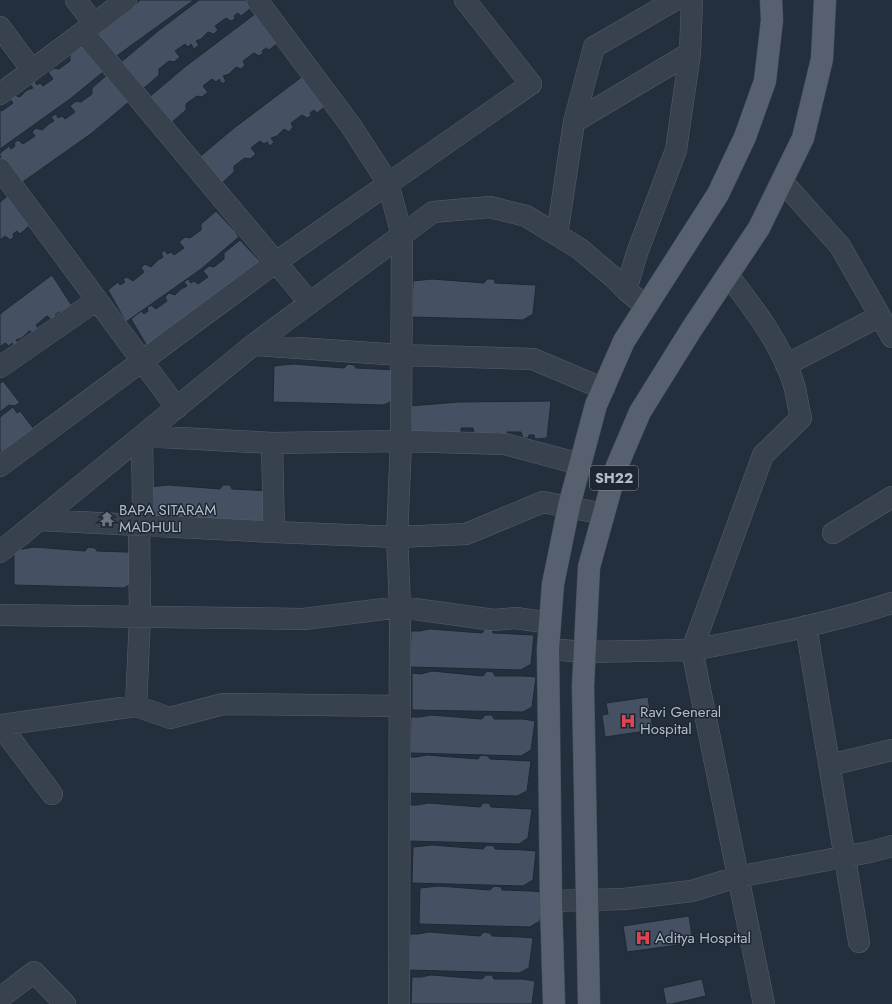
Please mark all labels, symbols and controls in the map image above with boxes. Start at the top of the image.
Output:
road number: SH22 [590,466,638,490]
place label: BAPA SITARAM MADHULI [119,499,216,538]
temple icon: BAPA SITARAM MADHULI [98,510,116,528]
place label: Ravi General Hospital [640,701,721,740]
hospital icon: Ravi General Hospital [619,712,637,730]
place label: Aditya Hospital [655,927,751,949]
hospital icon: Aditya Hospital [634,929,652,947]

